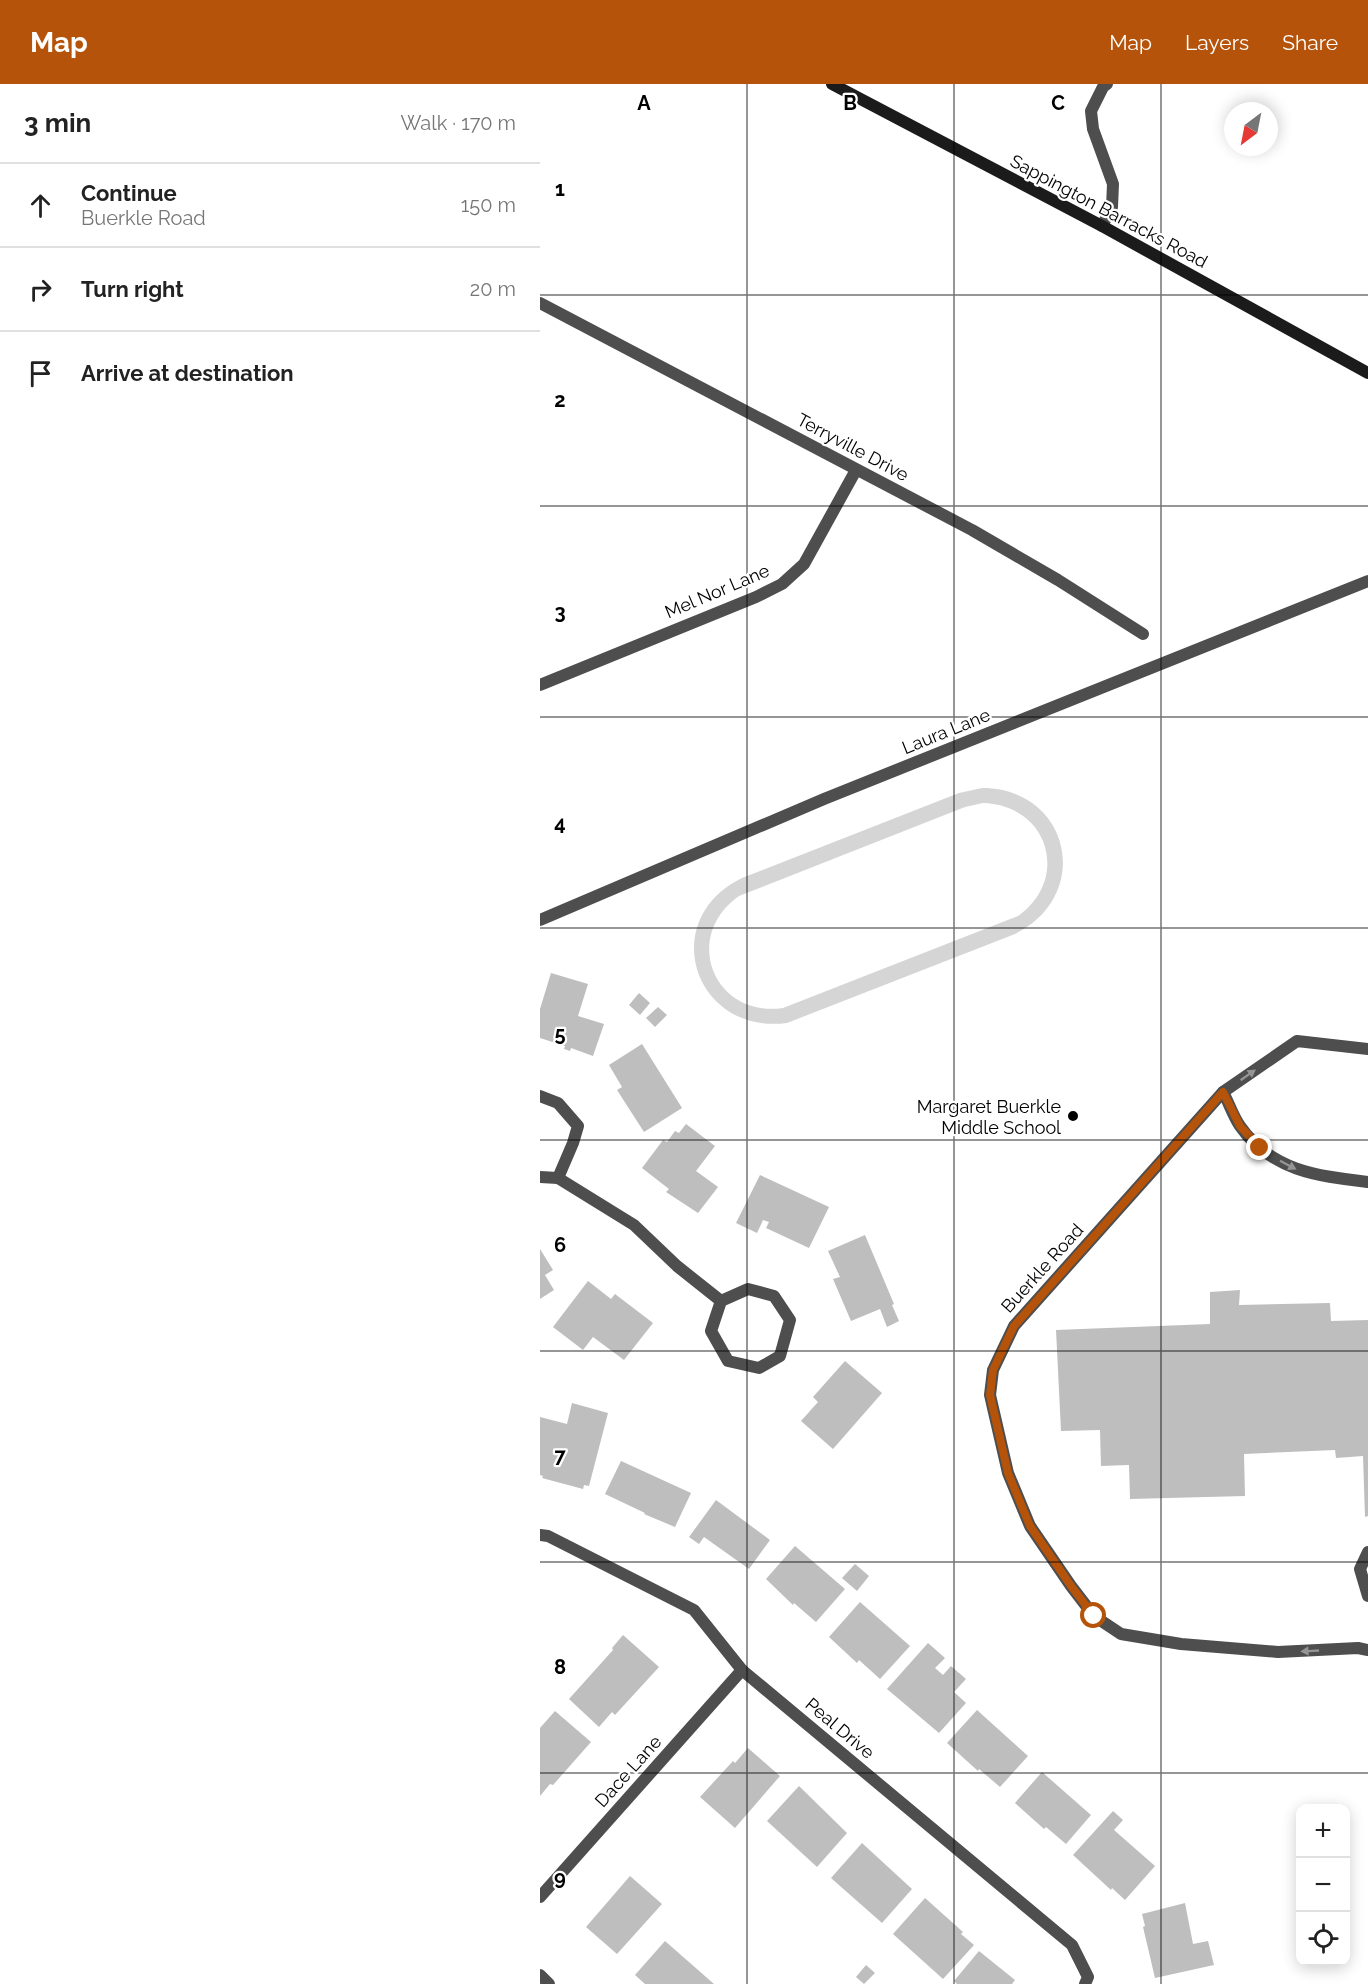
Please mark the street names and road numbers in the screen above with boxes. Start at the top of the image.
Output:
street label: Sappington Barracks Road [1007,150,1211,272]
street label: Terryville Drive [794,409,913,485]
street label: Mel Nor Lane [662,559,773,622]
street label: Laura Lane [899,704,993,758]
street label: Buerkle Road [997,1219,1087,1317]
street label: Peal Drive [801,1693,879,1763]
street label: Dace Lane [590,1731,666,1811]

